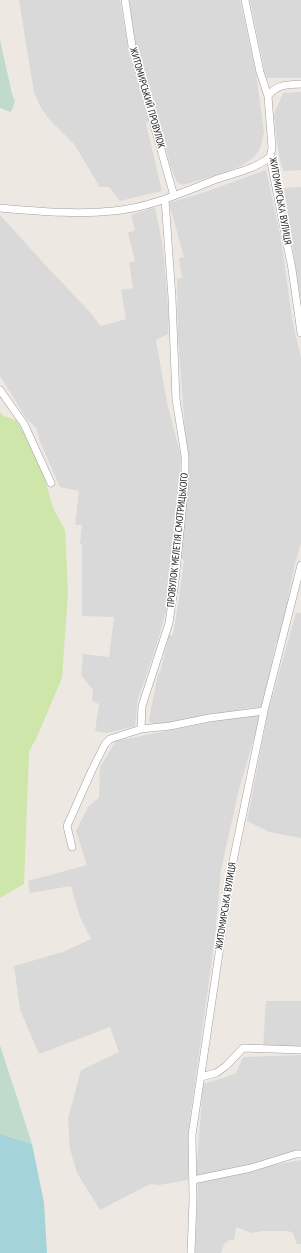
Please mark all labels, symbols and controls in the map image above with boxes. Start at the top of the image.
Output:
street label: ЖИТОМИРСЬКИЙ ПРОВУЛОК [127,46,167,150]
street label: ЖИТОМИРСЬКА ВУЛИЦЯ [266,156,294,246]
street label: ПРОВУЛОК МЕЛЕТІЯ СМОТРИЦЬКОГО [165,472,191,608]
street label: ЖИТОМИРСЬКА ВУЛИЦЯ [213,861,239,951]

